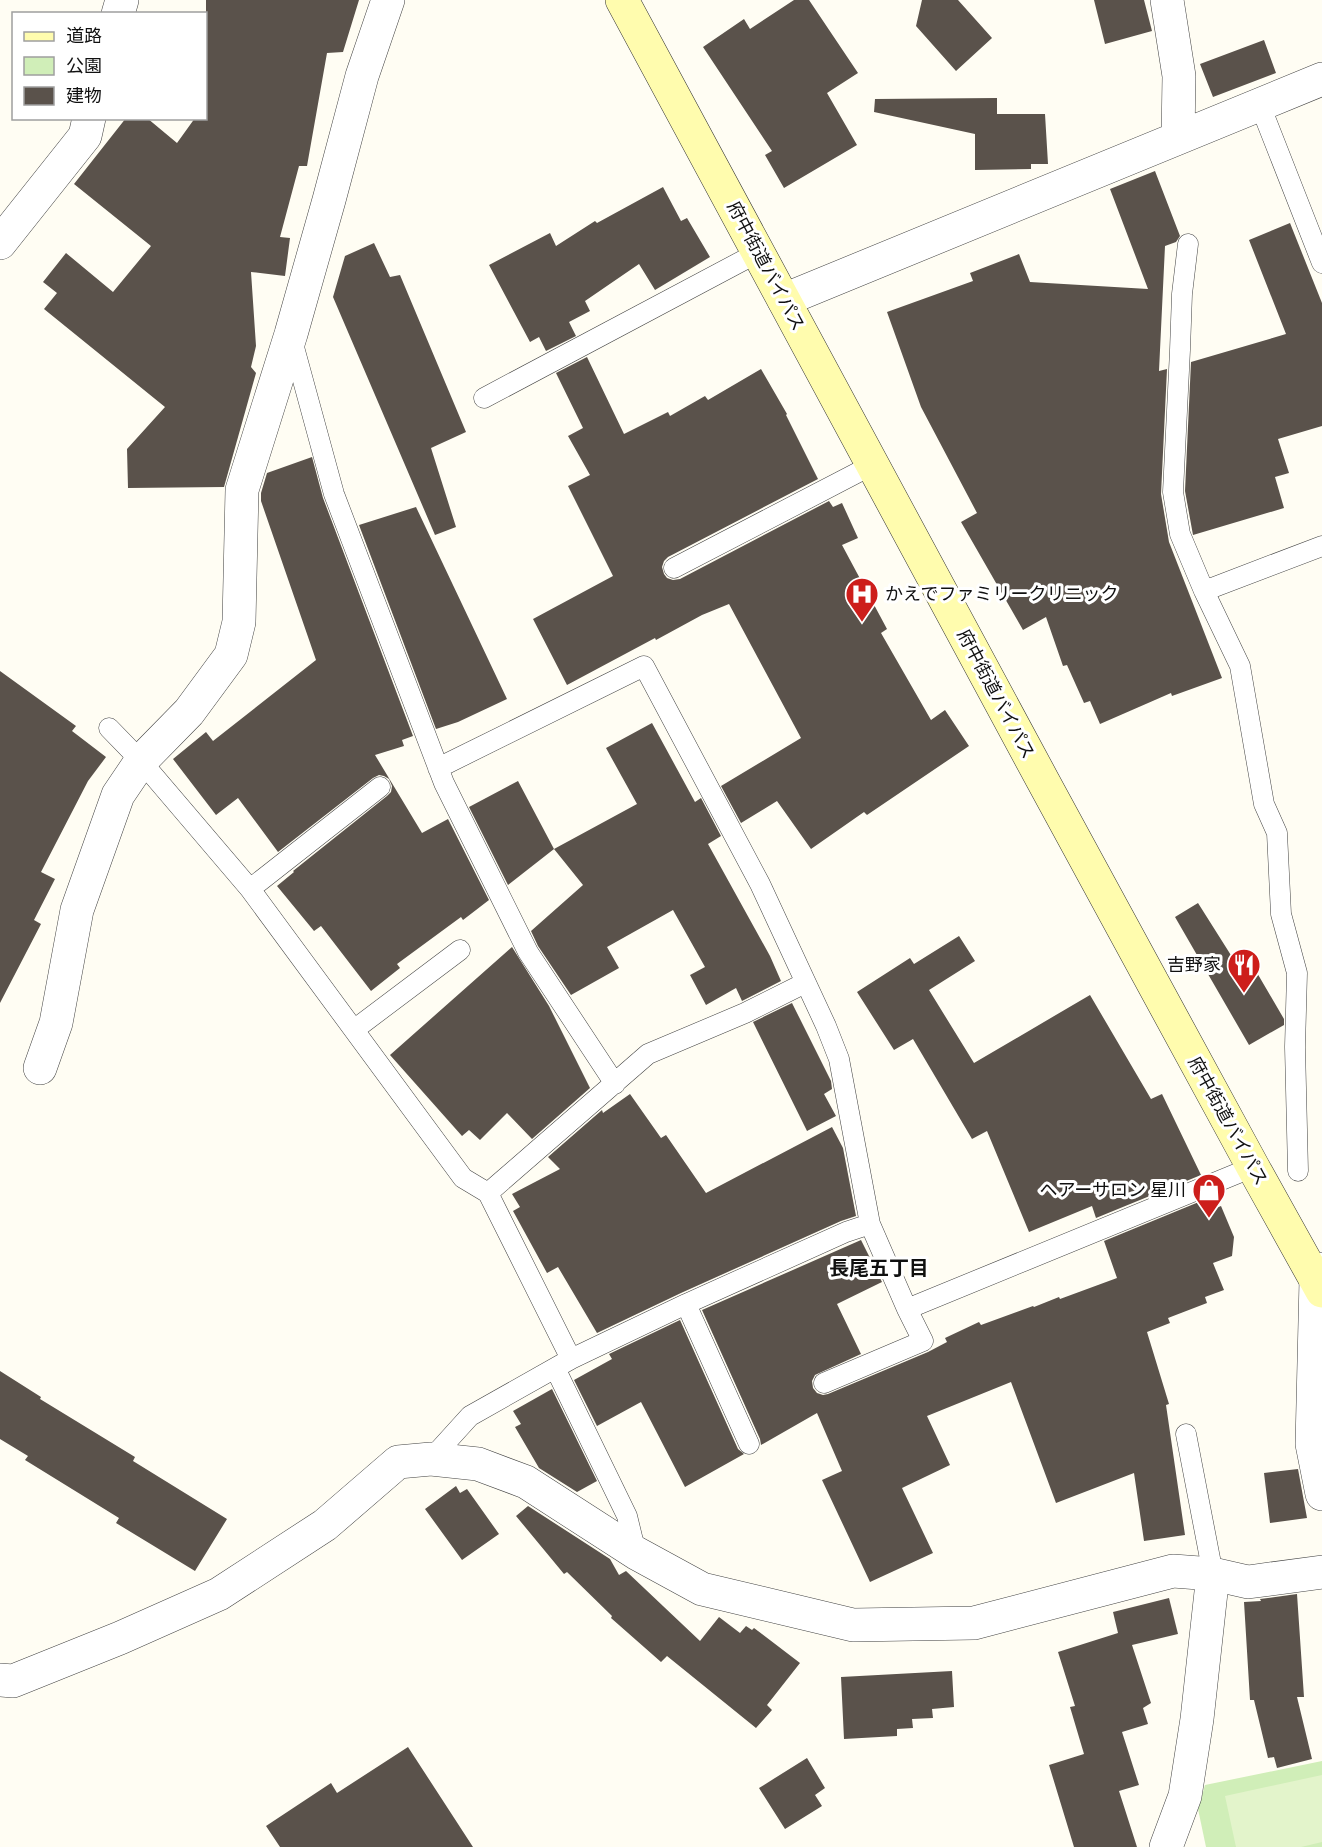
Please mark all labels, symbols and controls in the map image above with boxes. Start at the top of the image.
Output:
legend [12,12,207,120]
text: 道路 [66,21,102,47]
text: 公園 [66,51,102,77]
text: 建物 [66,81,102,107]
street label: 府中街道バイパス [723,196,813,335]
hospital icon: かえでファミリークリニック [844,576,880,623]
place label: かえでファミリークリニック [885,579,1118,605]
street label: 府中街道バイパス [953,624,1043,763]
restaurant icon: 吉野家 [1226,947,1262,994]
place label: 吉野家 [1167,950,1221,976]
street label: 府中街道バイパス [1184,1051,1276,1189]
shop icon: ヘアーサロン 星川 [1191,1172,1227,1219]
place label: ヘアーサロン 星川 [1039,1175,1186,1201]
district label: 長尾五丁目 [829,1252,929,1281]

